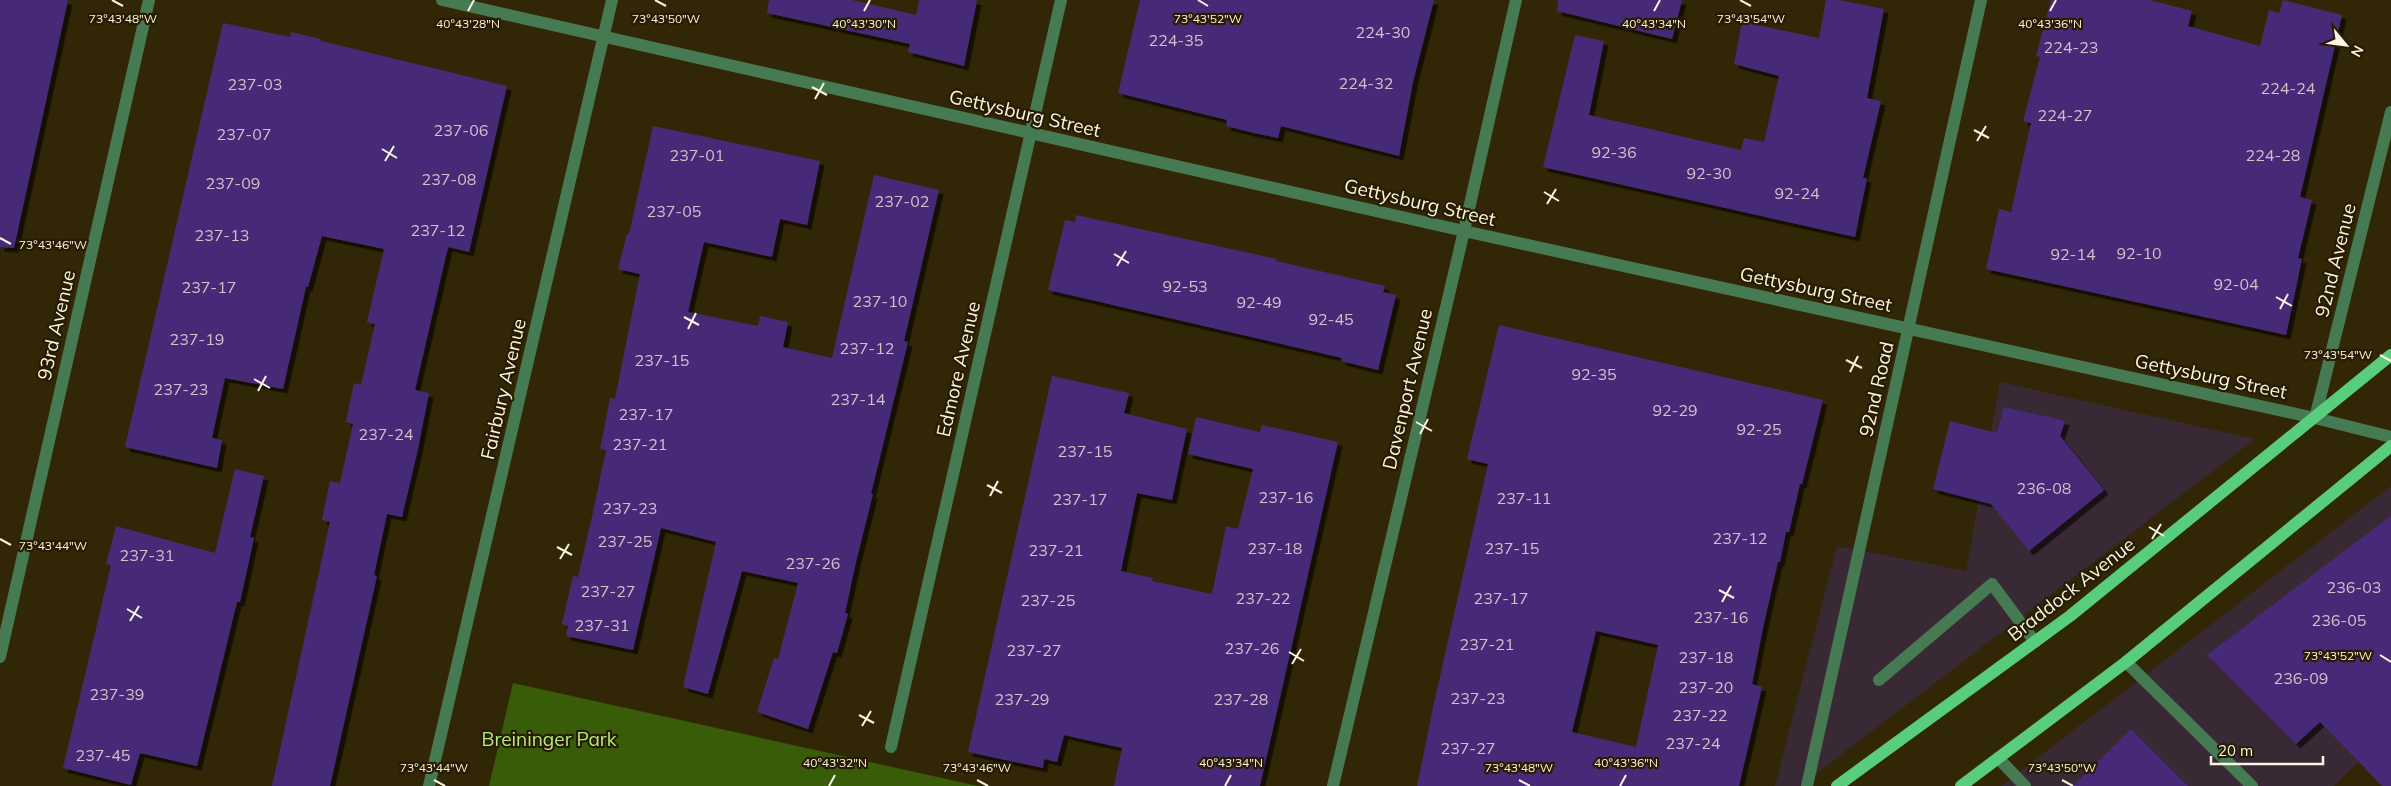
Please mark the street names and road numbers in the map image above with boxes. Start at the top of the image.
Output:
street label: Gettysburg Street [947,84,1103,142]
street label: Gettysburg Street [1342,173,1498,231]
street label: 92nd Avenue [2309,201,2361,319]
street label: Gettysburg Street [1738,261,1895,317]
street label: 93rd Avenue [32,268,80,382]
street label: Edmore Avenue [931,299,985,439]
street label: Davenport Avenue [1377,306,1437,472]
street label: Fairbury Avenue [475,316,531,462]
street label: 92nd Road [1853,339,1899,439]
street label: Gettysburg Street [2133,348,2290,404]
street label: Braddock Avenue [2002,532,2140,646]

